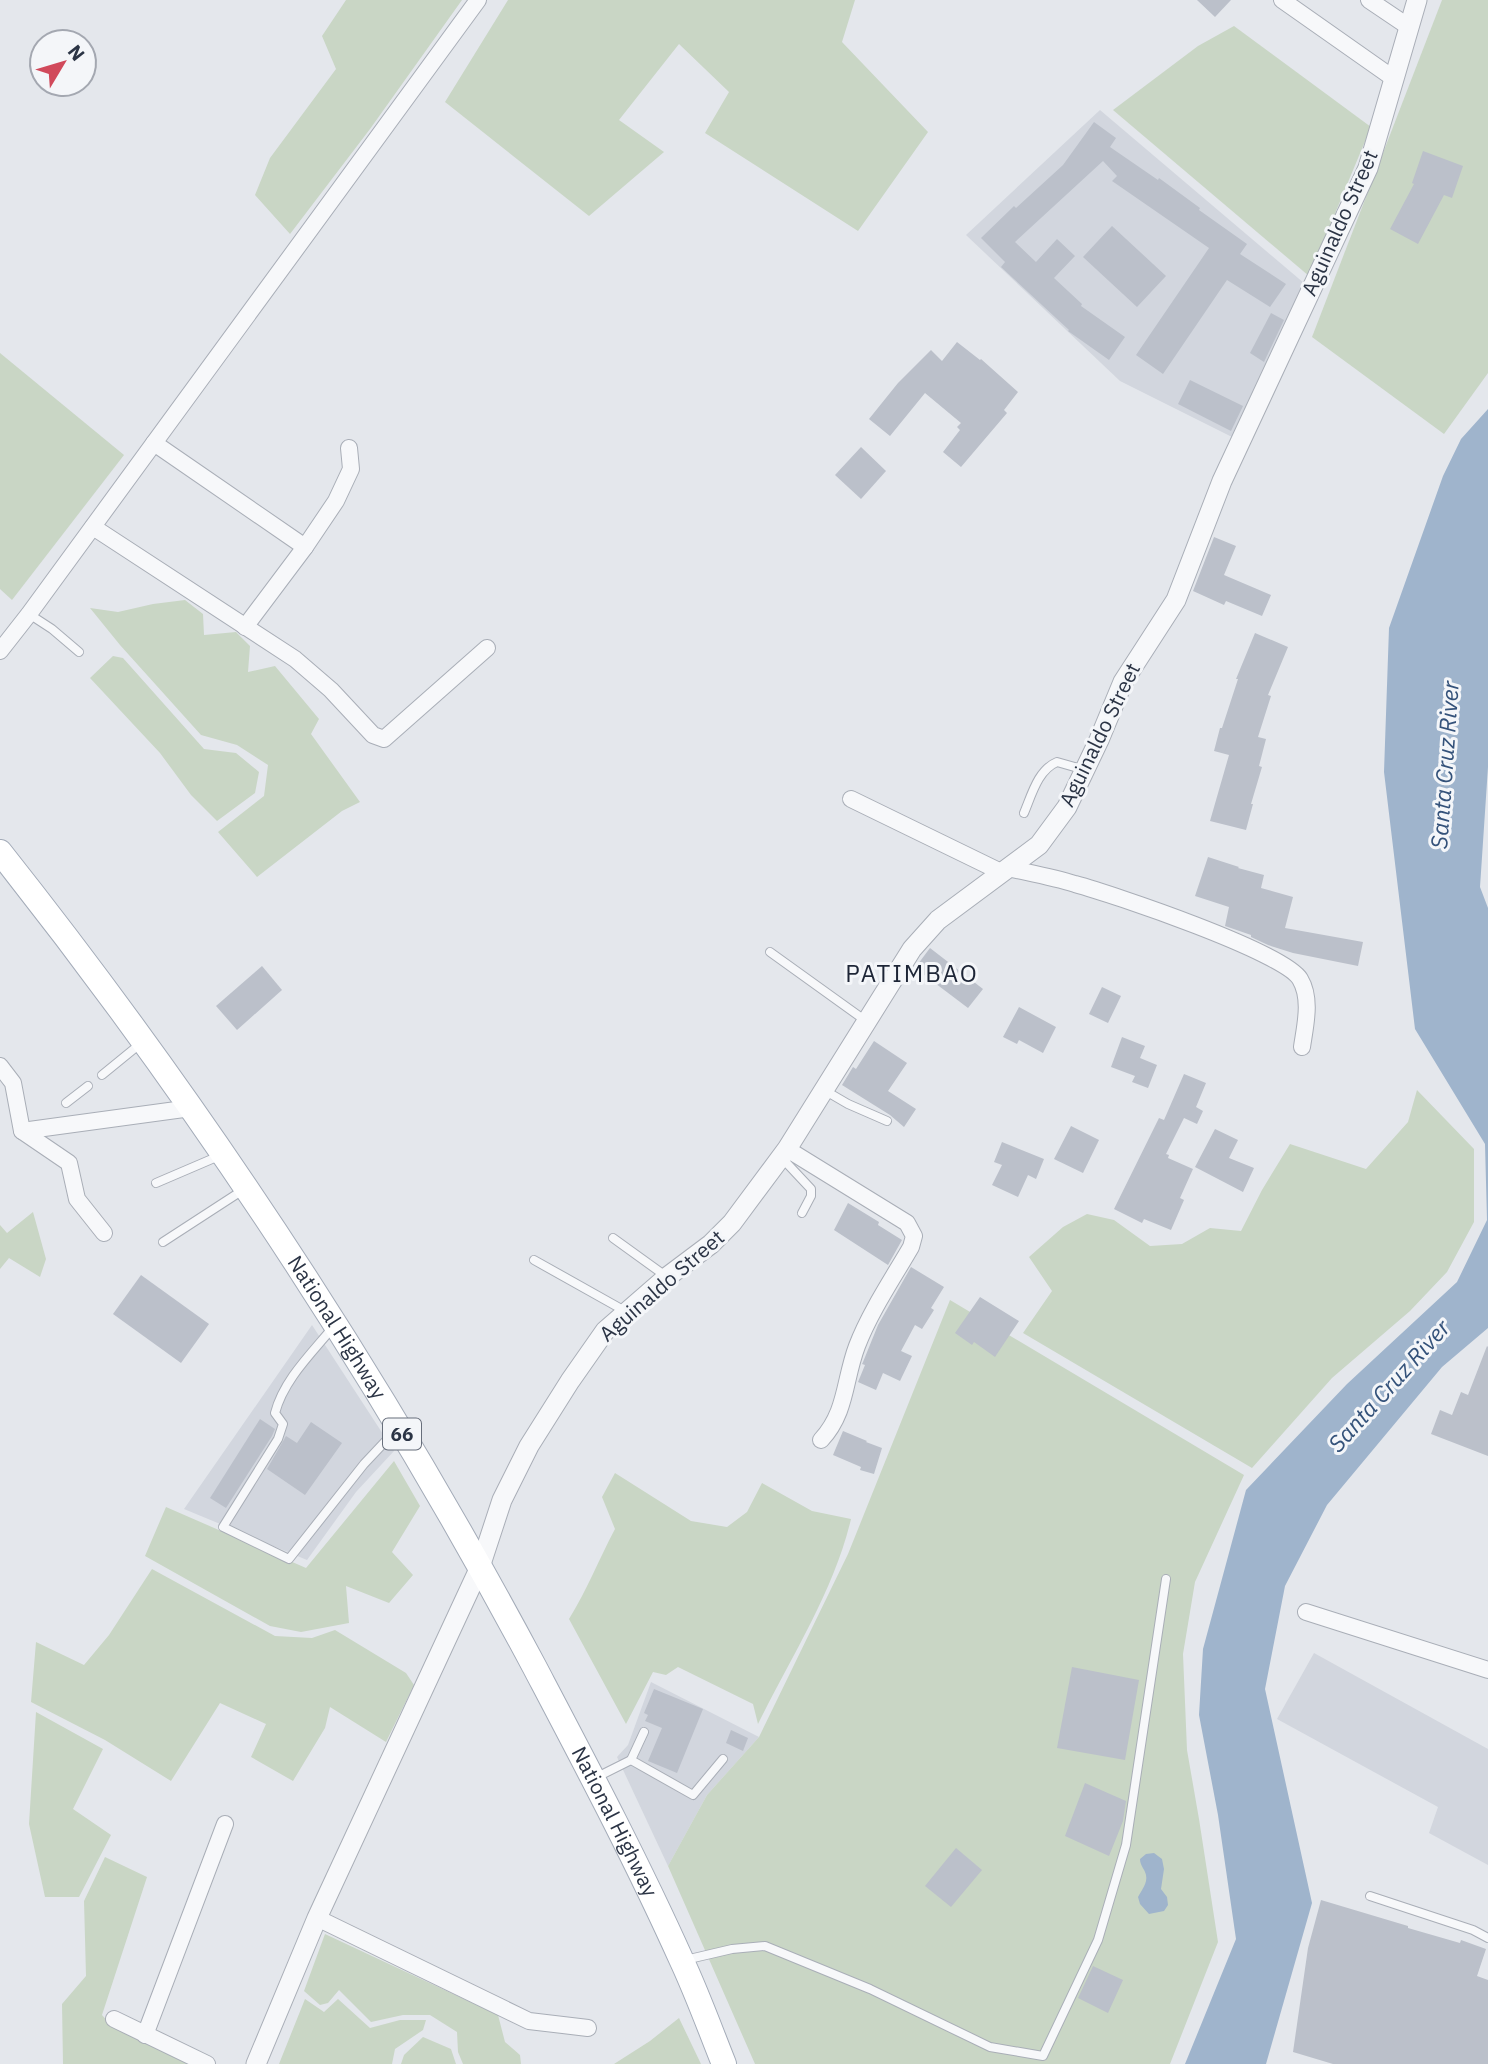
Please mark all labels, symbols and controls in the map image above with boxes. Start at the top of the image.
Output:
north arrow [28,28,98,98]
text: N [63,40,90,65]
street label: Aguinaldo Street [1294,145,1384,300]
street label: Aguinaldo Street [1052,658,1146,811]
water label: Santa Cruz River [1423,679,1465,850]
district label: PATIMBAO [845,957,979,989]
street label: Aguinaldo Street [593,1223,730,1347]
street label: National Highway [282,1250,394,1405]
water label: Santa Cruz River [1321,1312,1456,1458]
road number: 66 [383,1418,421,1450]
street label: National Highway [566,1741,665,1901]

